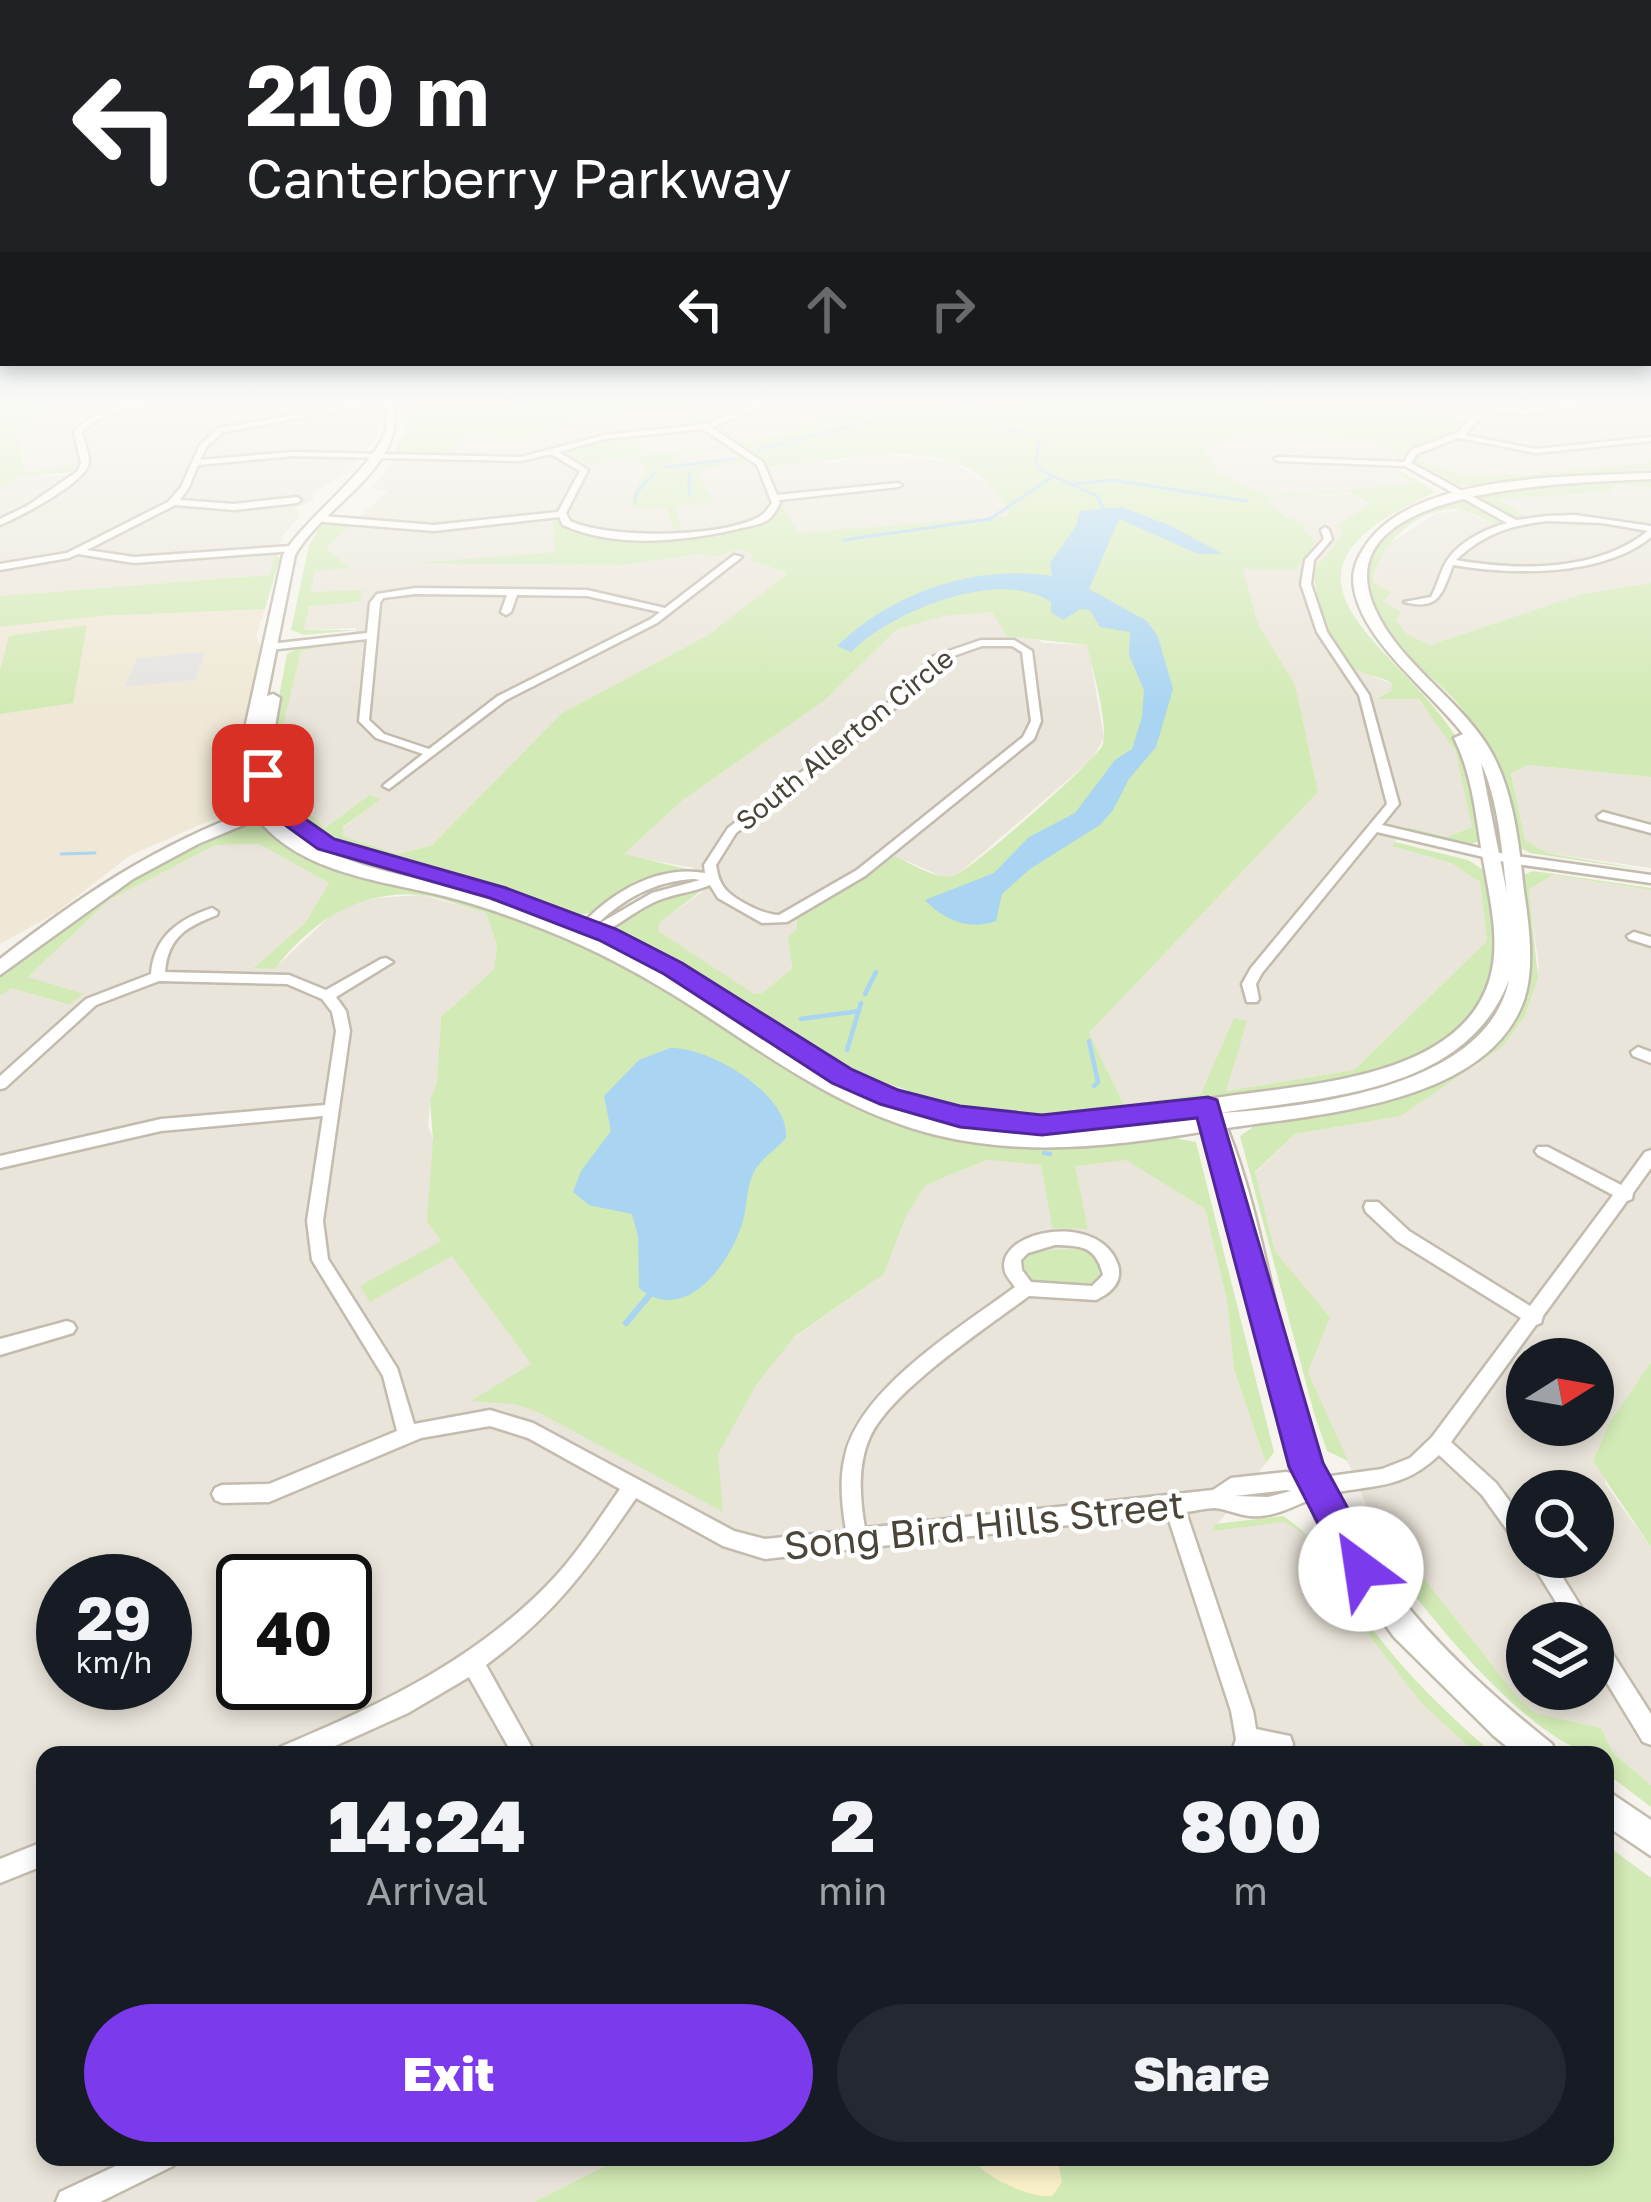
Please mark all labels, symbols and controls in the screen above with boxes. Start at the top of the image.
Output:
text: 210 m [246,44,490,144]
icon: left [48,48,204,204]
text: Canterberry Parkway [246,145,792,210]
icon: left [668,276,734,342]
icon: ahead [794,276,860,342]
icon: right [920,276,986,342]
street label: South Allerton Circle [729,642,959,837]
pin [212,724,314,826]
icon: arrive [230,742,296,808]
north arrow [1506,1338,1614,1446]
map controls [1506,1338,1614,1710]
button: search [1506,1470,1614,1578]
street label: Song Bird Hills Street [782,1480,1186,1569]
position arrow [1298,1506,1424,1632]
speed limit sign: 40 [216,1554,372,1710]
text: 29 [77,1581,151,1653]
button: layers [1506,1602,1614,1710]
text: km/h [76,1644,152,1680]
text: 14:24 [328,1781,526,1868]
text: 2 [830,1781,875,1868]
text: 800 [1180,1781,1322,1868]
text: Arrival [366,1867,488,1914]
text: min [818,1867,887,1914]
text: m [1233,1867,1268,1914]
button: Exit [84,2004,813,2142]
button: Share [837,2004,1566,2142]

